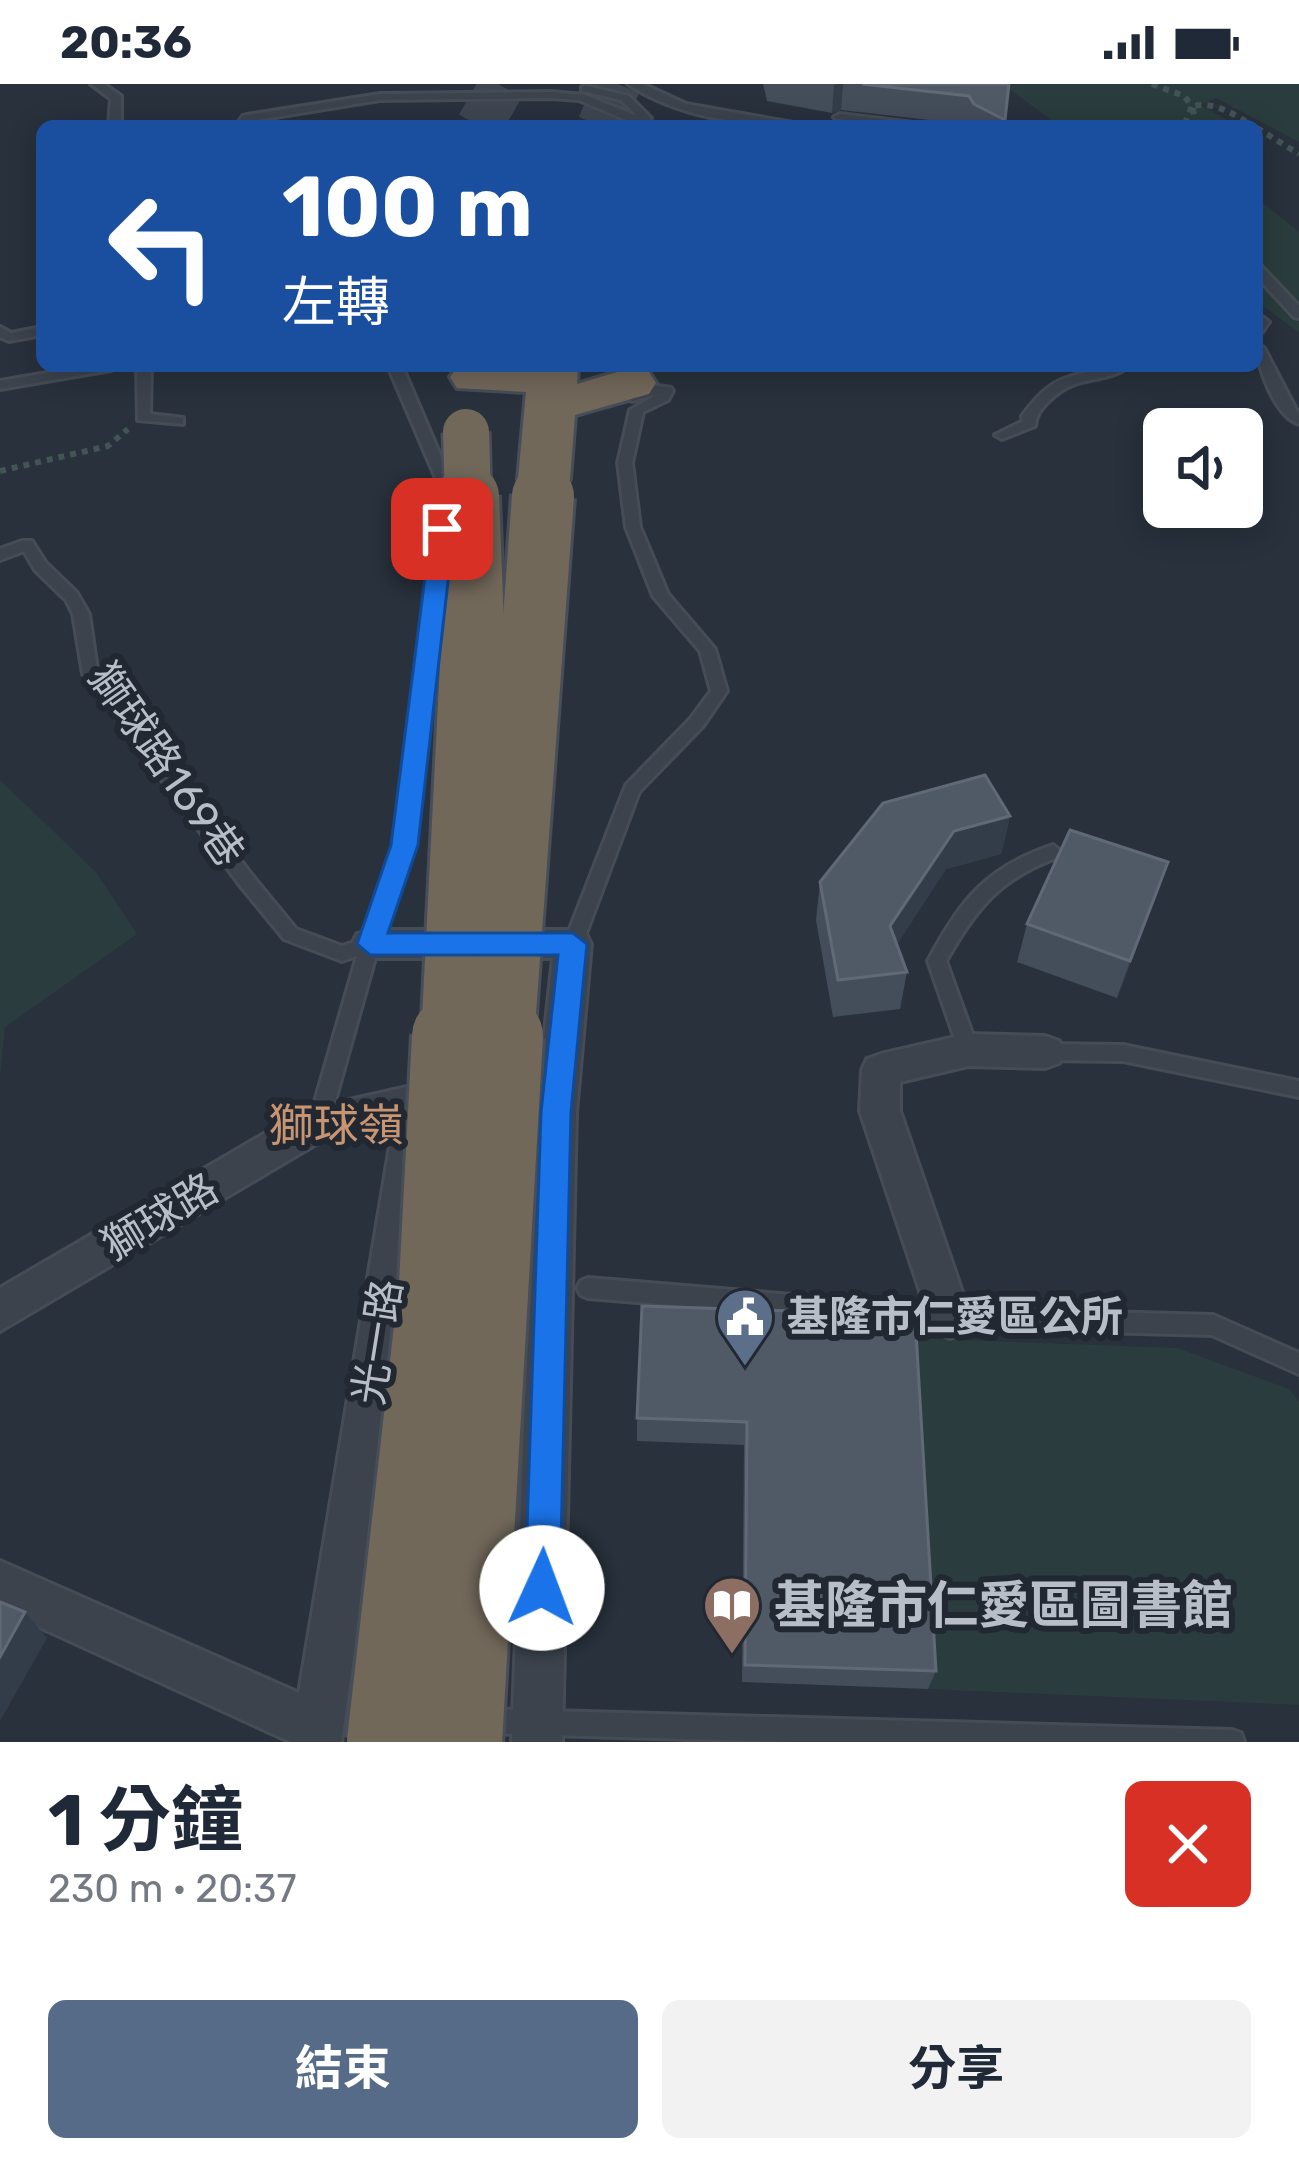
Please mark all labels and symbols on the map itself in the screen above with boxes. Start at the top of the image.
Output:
pin [391,478,493,580]
street label: 獅球路169巷 [78,654,254,876]
district label: 獅球嶺 [268,1099,404,1152]
street label: 獅球路 [93,1163,227,1271]
street label: 光一路 [343,1276,413,1408]
public building icon: 基隆市仁愛區公所 [714,1286,776,1368]
place label: 基隆市仁愛區公所 [787,1292,1123,1342]
position arrow [479,1525,605,1651]
library icon: 基隆市仁愛區圖書館 [701,1574,763,1656]
place label: 基隆市仁愛區圖書館 [774,1575,1233,1636]

